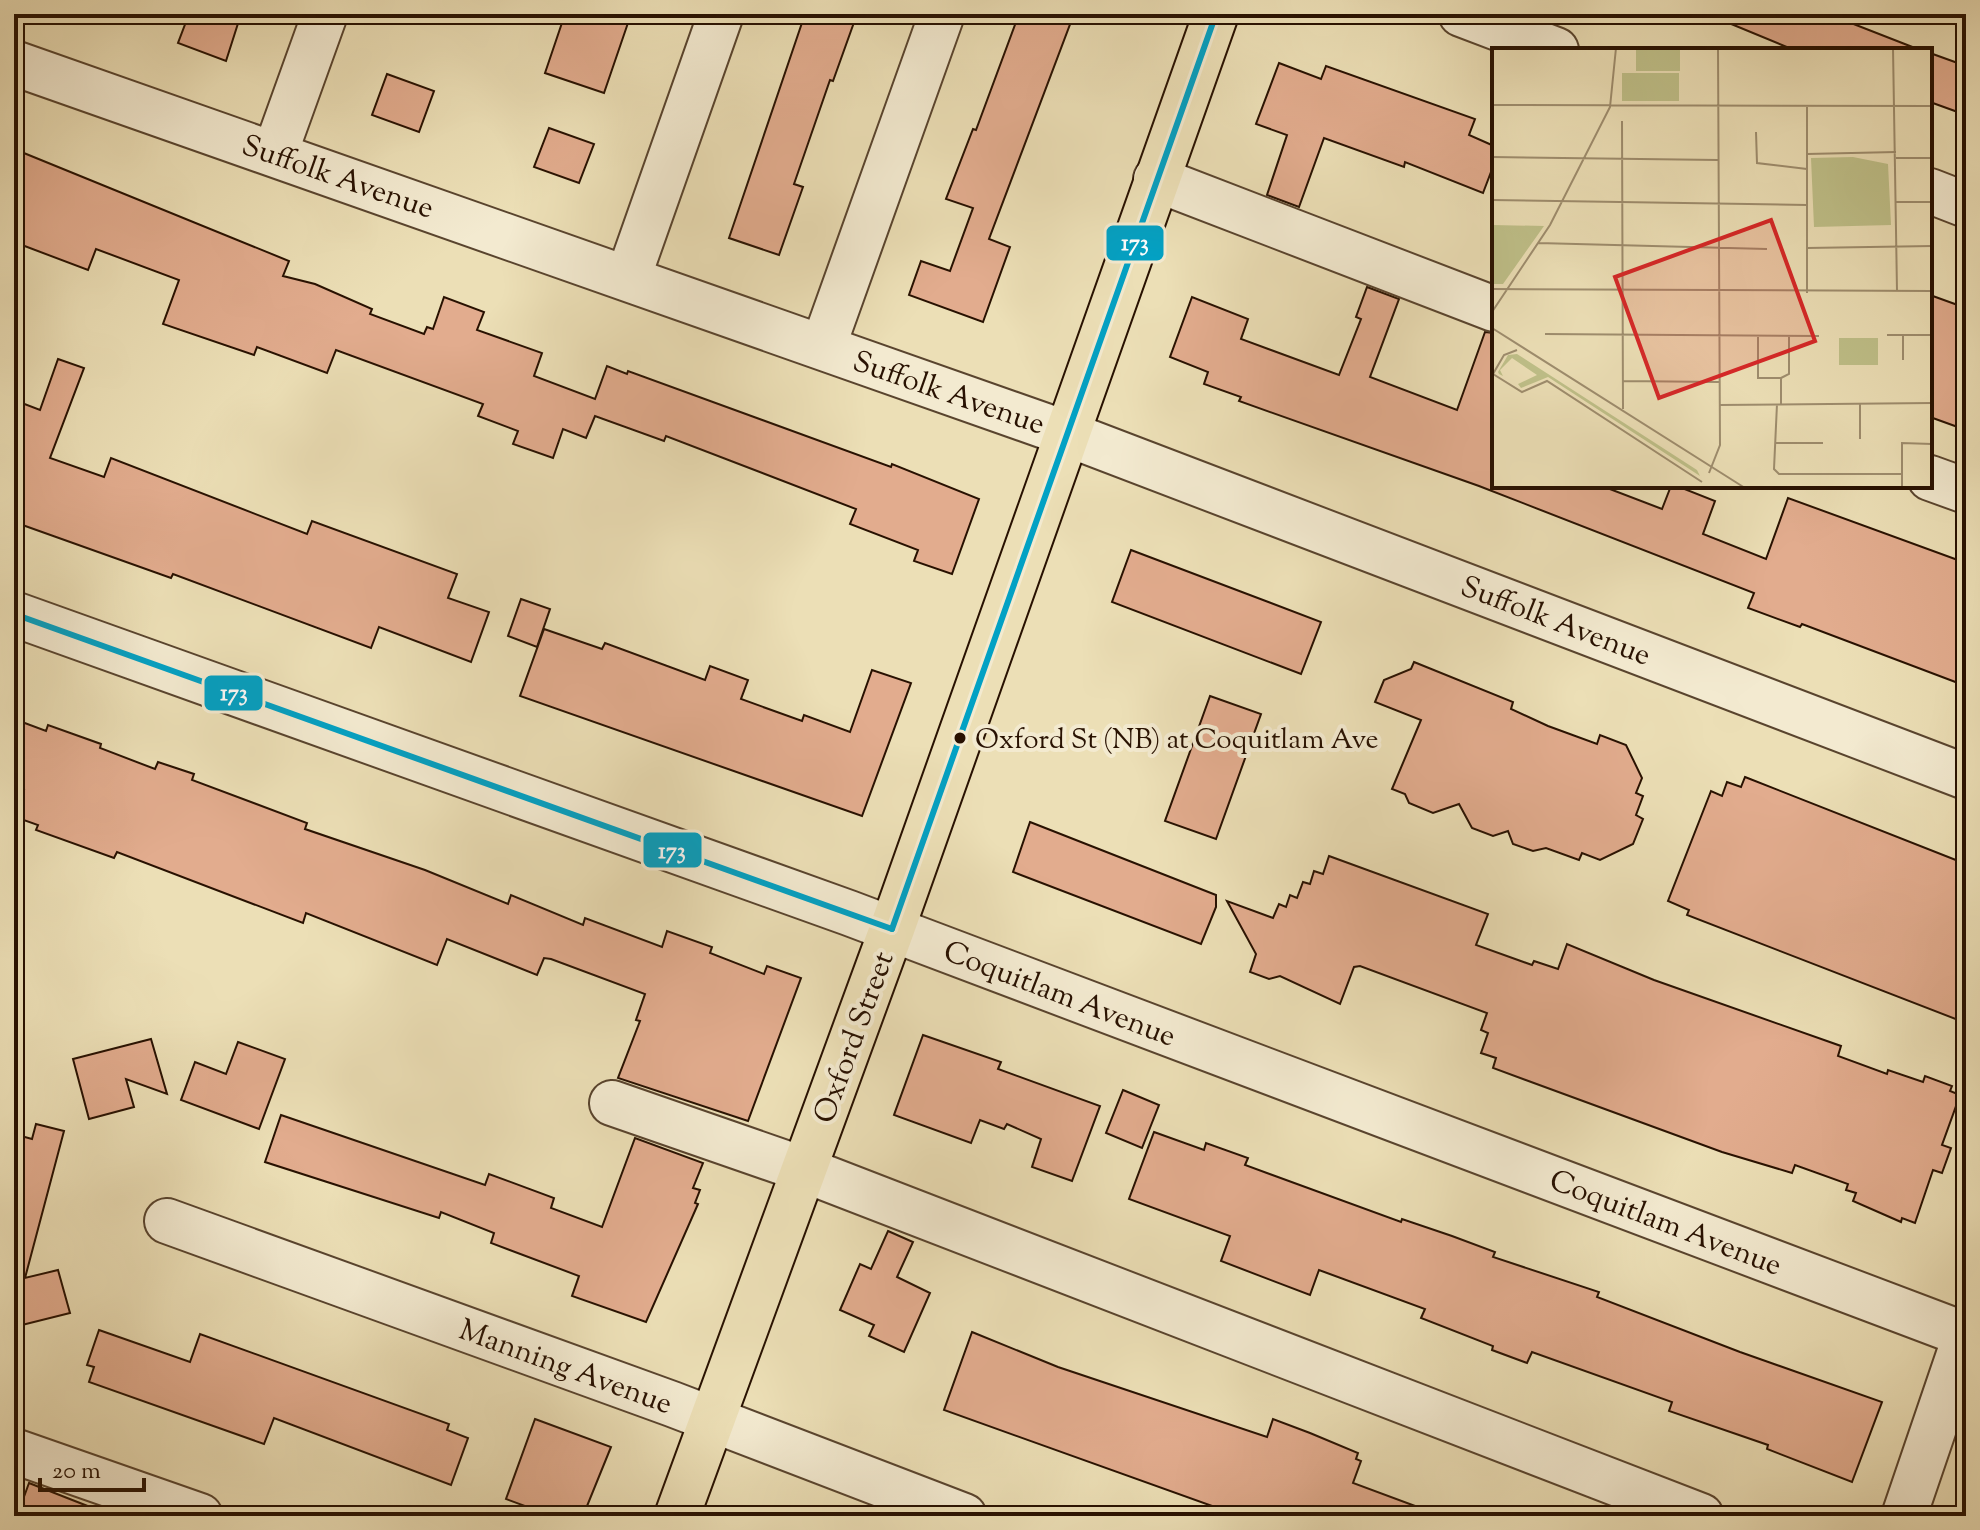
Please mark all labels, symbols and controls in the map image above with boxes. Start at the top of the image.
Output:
inset map [1492,48,1932,488]
street label: Suffolk Avenue [235,125,439,231]
line badge: 173 [1105,224,1165,262]
text: 173 [1121,229,1149,261]
street label: Suffolk Avenue [846,341,1050,447]
street label: Suffolk Avenue [1454,566,1656,678]
line badge: 173 [203,674,264,712]
text: 173 [220,679,248,711]
place label: Oxford St (NB) at Coquitlam Ave [975,721,1378,761]
marker: Oxford St (NB) at Coquitlam Ave [952,730,968,746]
line badge: 173 [642,831,703,869]
text: 173 [658,837,686,869]
street label: Coquitlam Avenue [937,931,1182,1059]
street label: Oxford Street [804,946,906,1130]
street label: Coquitlam Avenue [1543,1160,1788,1288]
street label: Manning Avenue [453,1310,678,1427]
scale bar [40,1442,144,1492]
text: 20 m [52,1455,101,1489]

